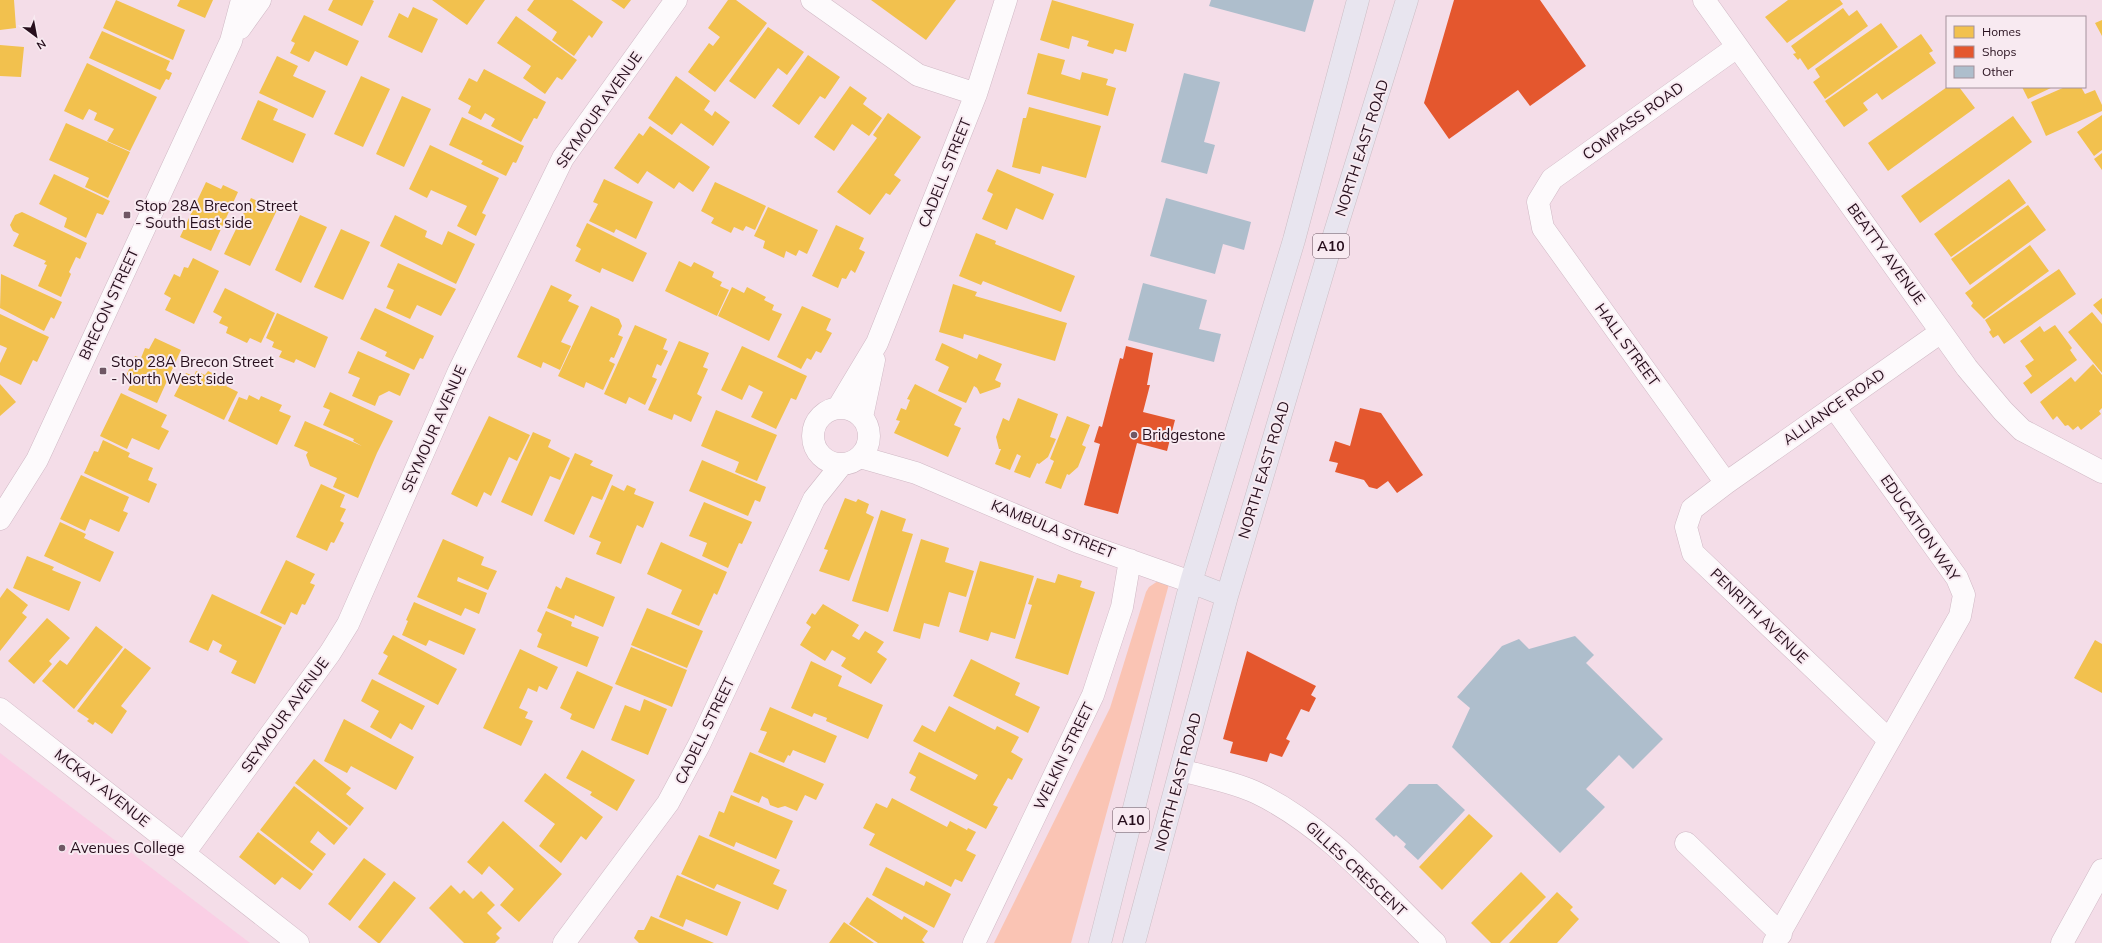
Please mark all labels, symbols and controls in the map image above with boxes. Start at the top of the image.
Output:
north arrow [16,16,56,56]
legend [1946,16,2086,88]
text: Homes [1982,24,2021,39]
text: N [34,36,49,53]
text: Shops [1982,44,2017,59]
street label: SEYMOUR AVENUE [551,48,646,171]
text: Other [1982,64,2014,79]
street label: NORTH EAST ROAD [1330,77,1393,219]
street label: COMPASS ROAD [1578,77,1687,164]
street label: CADELL STREET [914,115,975,230]
place label: Stop 28A Brecon Street - South East side [135,196,298,232]
street label: BEATTY AVENUE [1843,199,1930,308]
marker: Stop 28A Brecon Street - South East side [122,210,132,220]
road number: A10 [1313,234,1349,258]
street label: BRECON STREET [74,245,143,363]
street label: HALL STREET [1591,300,1664,390]
place label: Stop 28A Brecon Street - North West side [111,352,274,388]
street label: SEYMOUR AVENUE [397,362,470,495]
street label: ALLIANCE ROAD [1779,364,1888,449]
marker: Stop 28A Brecon Street - North West side [98,366,108,376]
street label: NORTH EAST ROAD [1234,399,1293,541]
place label: Bridgestone [1142,425,1225,444]
marker: Bridgestone [1129,430,1139,440]
street label: EDUCATION WAY [1877,471,1965,585]
street label: KAMBULA STREET [988,495,1118,562]
street label: PENRITH AVENUE [1706,564,1812,667]
street label: SEYMOUR AVENUE [236,653,333,776]
street label: CADELL STREET [671,674,739,787]
street label: WELKIN STREET [1029,699,1098,813]
street label: NORTH EAST ROAD [1150,710,1205,853]
street label: MCKAY AVENUE [51,744,154,831]
road number: A10 [1113,808,1149,832]
street label: GILLES CRESCENT [1302,817,1411,920]
place label: Avenues College [70,838,184,857]
marker: Avenues College [57,843,67,853]

